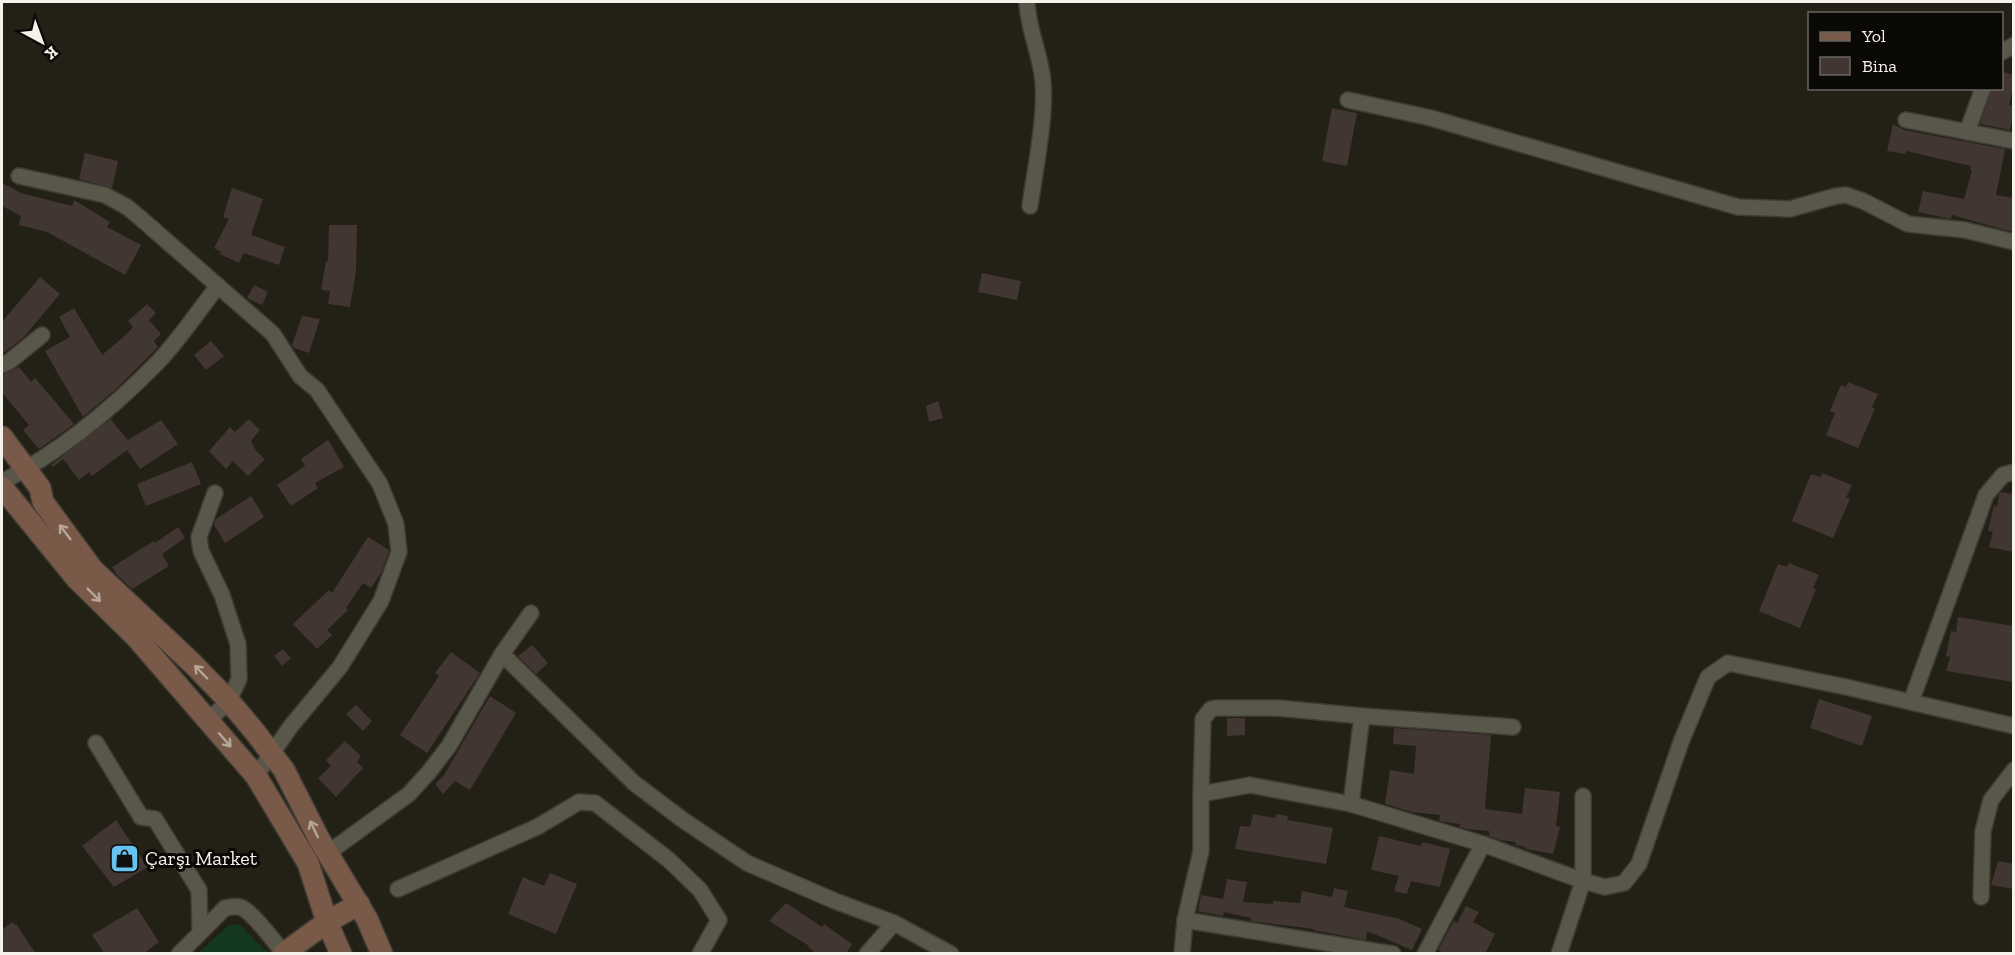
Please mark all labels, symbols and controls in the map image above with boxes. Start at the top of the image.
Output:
north arrow [12,12,72,72]
legend [1808,12,2003,90]
text: Yol [1861,25,1886,47]
text: K [41,42,62,64]
text: Bina [1862,55,1897,77]
one-way arrow [59,525,71,541]
one-way arrow [87,588,101,603]
one-way arrow [193,664,208,679]
one-way arrow [218,732,231,748]
one-way arrow [308,820,319,838]
shop icon: Çarşı Market [108,842,140,874]
place label: Çarşı Market [145,846,258,870]

